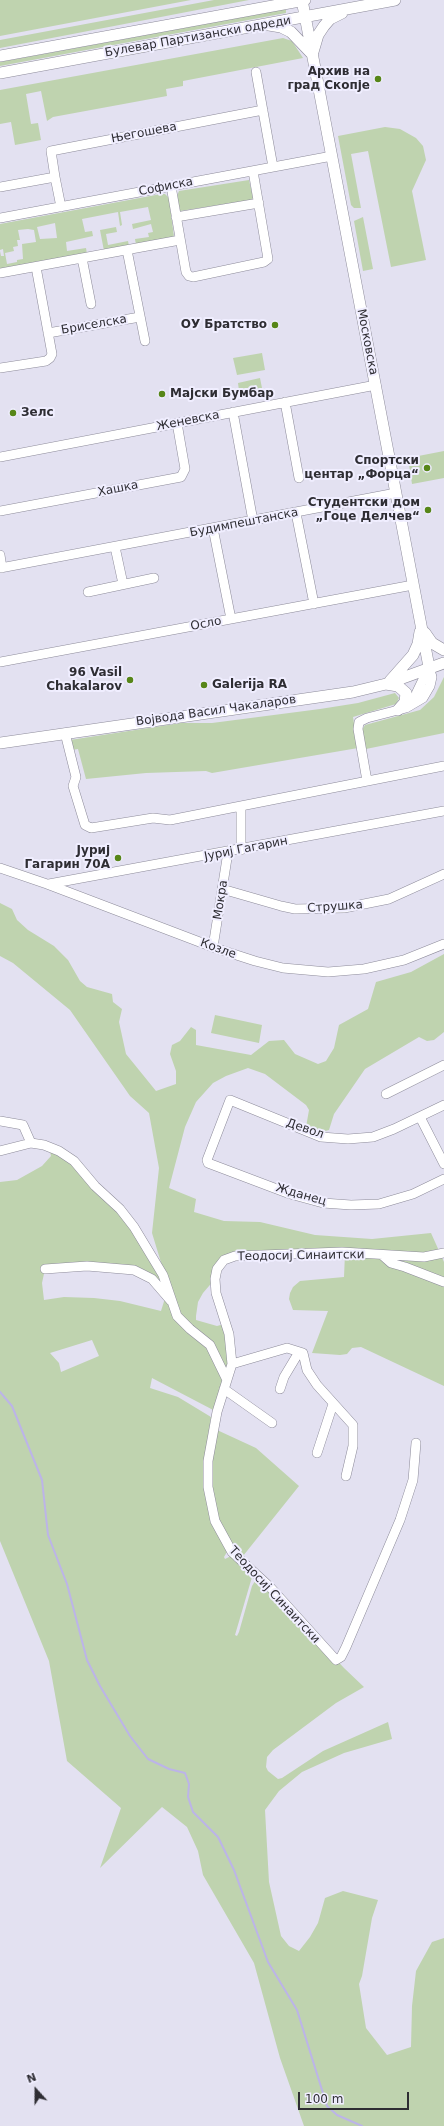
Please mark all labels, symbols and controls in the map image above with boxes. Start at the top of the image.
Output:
street label: Булевар Партизански одреди [104,14,292,60]
place label: Архив на град Скопје [287,65,370,93]
marker: Архив на град Скопје [373,74,383,84]
street label: Његошева [110,120,178,146]
street label: Софиска [138,175,194,199]
street label: Московска [354,308,380,376]
street label: Бриселска [60,312,128,338]
place label: ОУ Братство [181,318,267,332]
marker: ОУ Братство [270,320,280,330]
place label: Мајски Бумбар [170,387,274,401]
marker: Мајски Бумбар [157,389,167,399]
place label: Зелс [21,406,54,420]
marker: Зелс [8,408,18,418]
street label: Женевска [155,408,221,434]
place label: Спортски центар „Форца“ [304,454,419,482]
marker: Спортски центар „Форца“ [422,463,432,473]
street label: Хашка [96,478,140,500]
place label: Студентски дом „Гоце Делчев“ [308,496,420,524]
street label: Будимпештанска [189,505,299,541]
marker: Студентски дом „Гоце Делчев“ [423,505,433,515]
street label: Осло [189,614,223,634]
place label: 96 Vasil Chakalarov [46,666,122,694]
marker: 96 Vasil Chakalarov [125,675,135,685]
place label: Galerija RA [212,678,287,692]
marker: Galerija RA [199,680,209,690]
street label: Војвода Васил Чакаларов [135,693,297,729]
street label: Јуриј Гагарин [203,834,289,864]
place label: Јуриј Гагарин 70А [24,844,110,872]
marker: Јуриј Гагарин 70А [113,853,123,863]
street label: Мокра [211,879,231,921]
street label: Струшка [307,898,363,916]
street label: Козле [198,936,238,962]
street label: Девол [284,1116,326,1142]
street label: Жданец [274,1181,328,1209]
street label: Теодосиј Синаитски [237,1248,365,1264]
street label: Теодосиј Синаитски [225,1544,323,1646]
north arrow [16,2070,56,2110]
text: N [25,2071,38,2086]
scale bar [300,2084,411,2110]
text: 100 m [305,2092,343,2106]

